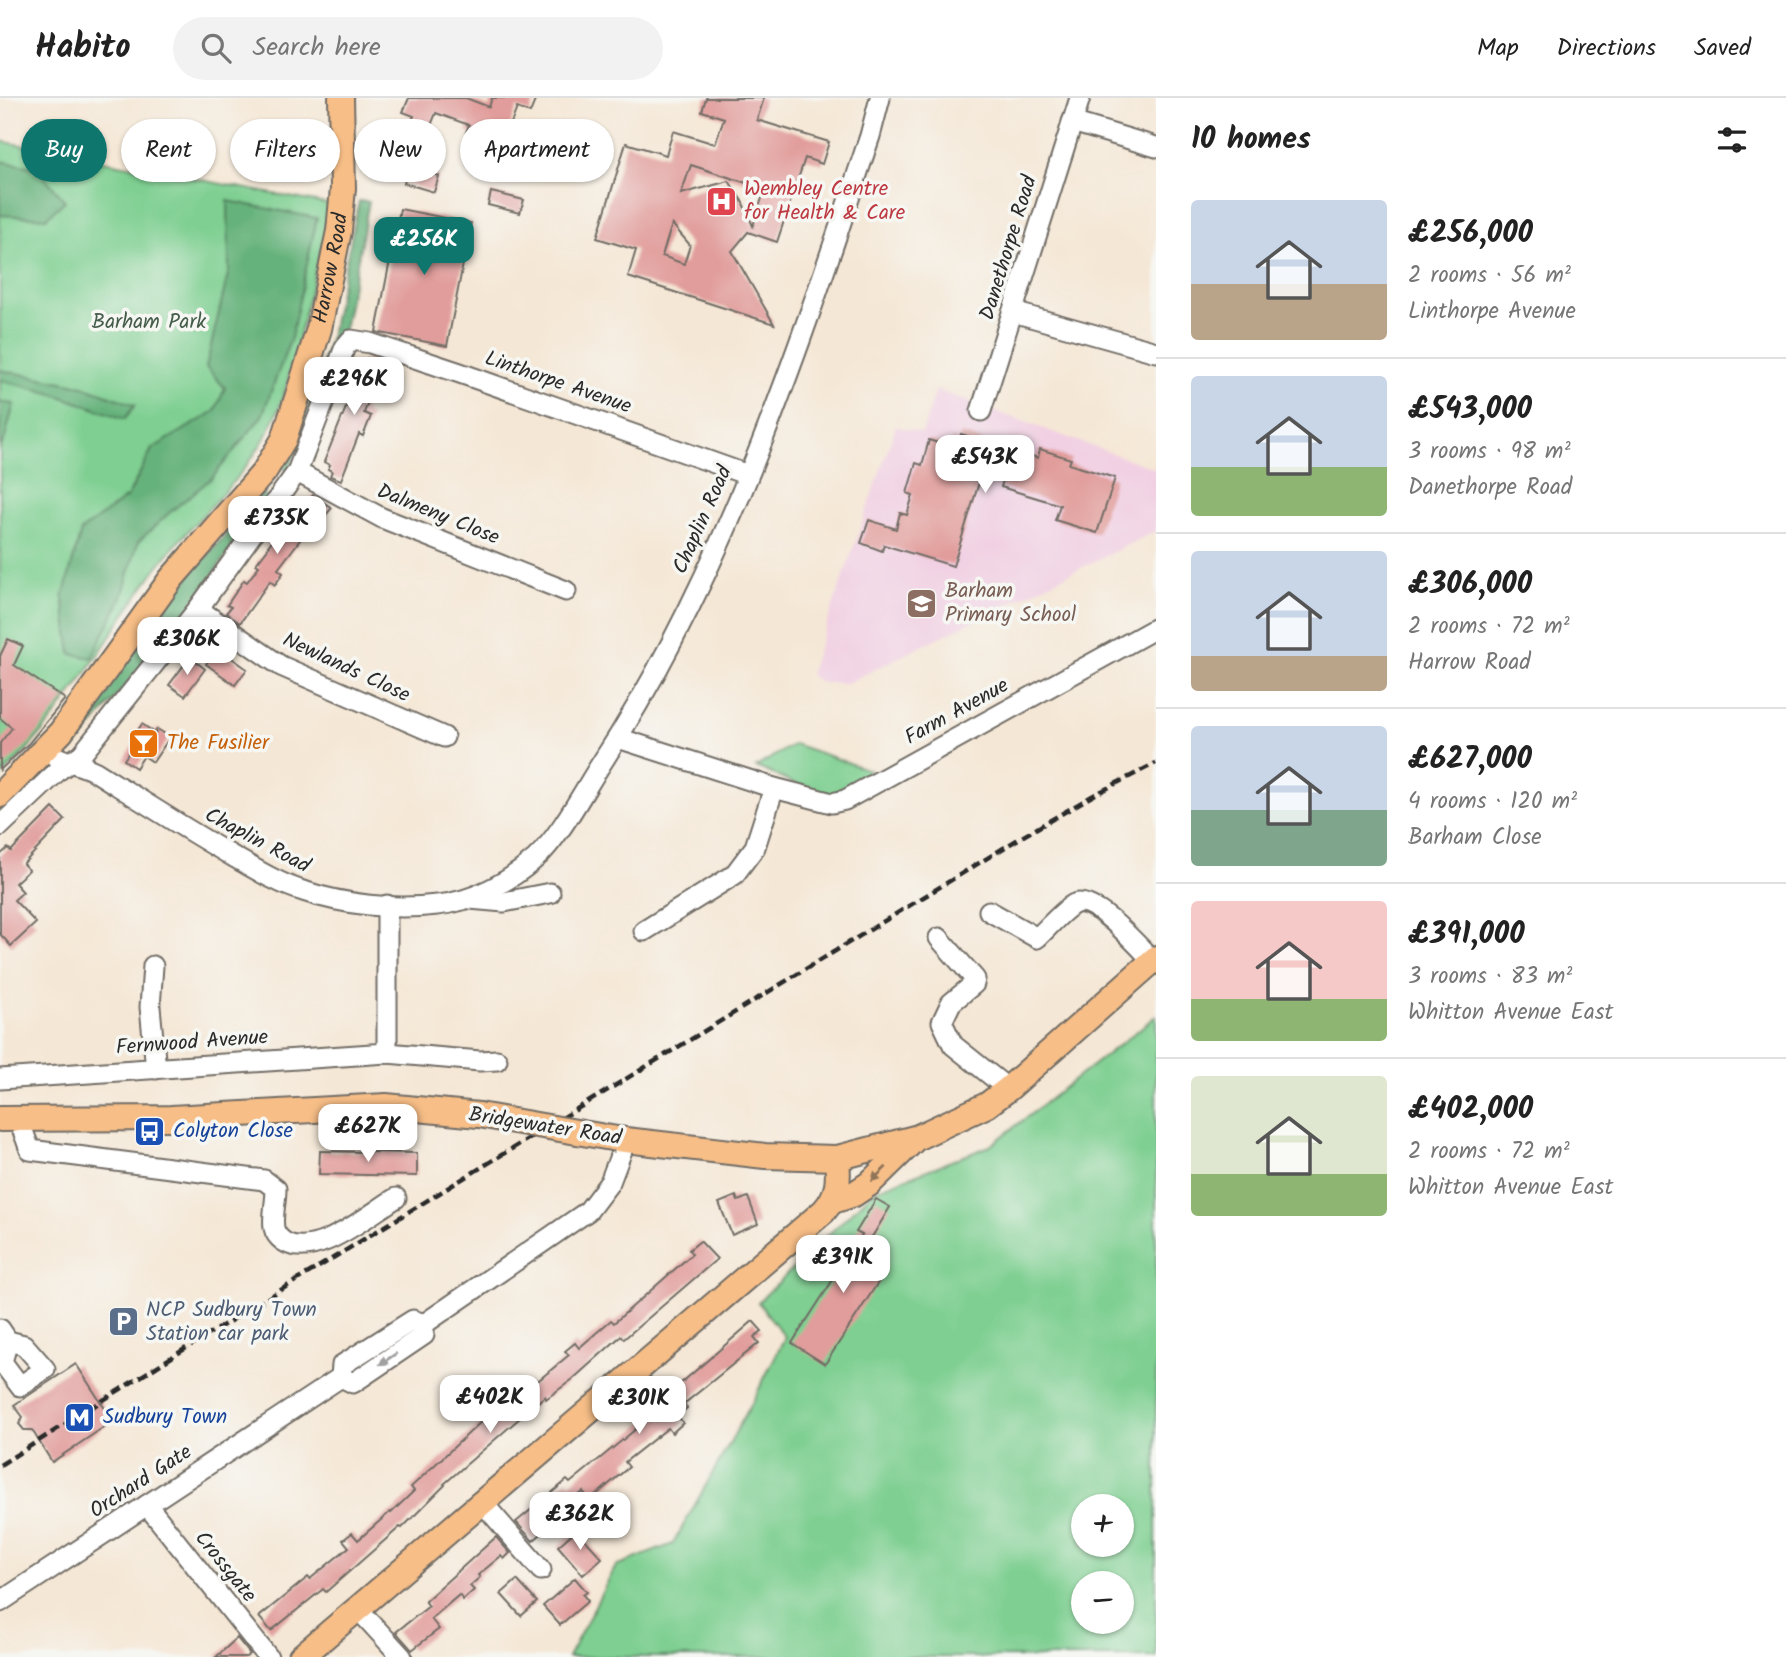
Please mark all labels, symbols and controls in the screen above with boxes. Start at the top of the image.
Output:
search box [173,17,663,80]
text: Habito [35,22,131,75]
text: Search here [253,27,381,69]
icon: search [197,29,235,67]
text: Map [1477,29,1519,68]
text: Directions [1557,29,1656,68]
text: Saved [1694,29,1751,68]
text: 10 homes [1191,116,1311,164]
chip: Buy [21,119,107,182]
chip: Rent [121,119,216,182]
chip: Filters [230,119,340,182]
chip: New [354,119,446,182]
chip: Apartment [460,119,614,182]
icon: filters [1713,121,1751,159]
street label: Danethorpe Road [971,171,1047,325]
place label: Wembley Centre for Health & Care [744,173,906,230]
hospital icon: Wembley Centre for Health & Care [704,184,738,218]
text: £256,000 [1408,210,1533,258]
street label: Harrow Road [304,211,357,326]
pin: £256K [375,218,473,277]
text: £256K [390,222,458,258]
icon: home [1247,228,1331,312]
text: 2 rooms · 56 m² [1408,258,1571,294]
text: Linthorpe Avenue [1408,294,1576,330]
park label: Barham Park [92,306,206,339]
street label: Linthorpe Avenue [480,342,636,424]
pin: £296K [305,358,403,417]
text: £296K [320,362,388,398]
text: £543,000 [1408,386,1532,434]
icon: home [1247,404,1331,488]
text: 3 rooms · 98 m² [1408,434,1571,470]
pin: £543K [936,436,1034,495]
text: £543K [951,440,1019,476]
street label: Chaplin Road [664,460,742,580]
text: Danethorpe Road [1408,470,1572,506]
street label: Dalmeny Close [372,475,505,555]
pin: £735K [228,496,326,556]
text: £735K [244,501,310,537]
text: £306,000 [1408,561,1532,609]
place label: Barham Primary School [945,575,1076,632]
icon: home [1247,579,1331,663]
school or university icon: Barham Primary School [905,586,939,620]
text: 2 rooms · 72 m² [1408,609,1570,645]
pin: £306K [138,618,236,677]
text: £306K [153,622,221,658]
street label: Newlands Close [277,624,416,712]
text: Harrow Road [1408,645,1531,681]
street label: Farm Avenue [899,669,1016,754]
bar icon: The Fusilier [127,726,161,760]
place label: The Fusilier [167,727,270,760]
text: £627,000 [1408,736,1532,784]
icon: home [1247,754,1331,838]
text: 4 rooms · 120 m² [1408,784,1577,820]
street label: Chaplin Road [198,799,316,883]
text: Barham Close [1408,820,1542,856]
text: £391,000 [1408,911,1525,959]
icon: home [1247,929,1331,1013]
text: 3 rooms · 83 m² [1408,959,1572,995]
text: Whitton Avenue East [1408,995,1613,1031]
street label: Fernwood Avenue [115,1021,270,1065]
text: £402,000 [1408,1086,1533,1134]
street label: Bridgewater Road [466,1099,624,1155]
pin: £627K [319,1104,417,1164]
icon: home [1247,1104,1331,1188]
text: £627K [334,1109,402,1145]
bus stop icon: Colyton Close [133,1114,167,1148]
place label: Colyton Close [173,1115,294,1148]
text: 2 rooms · 72 m² [1408,1134,1570,1170]
one-way arrow [871,1166,888,1182]
text: Whitton Avenue East [1408,1170,1613,1206]
pin: £391K [794,1236,892,1295]
text: £391K [812,1240,874,1276]
place label: NCP Sudbury Town Station car park [146,1294,317,1351]
parking icon: NCP Sudbury Town Station car park [106,1305,140,1339]
one-way arrow [378,1352,397,1365]
pin: £402K [441,1376,539,1435]
pin: £301K [590,1376,688,1436]
text: £402K [456,1380,524,1416]
text: £301K [608,1381,670,1417]
metro station icon: Sudbury Town [63,1400,97,1434]
place label: Sudbury Town [103,1401,227,1434]
street label: Orchard Gate [83,1436,199,1528]
pin: £362K [531,1492,629,1552]
map controls [1071,1494,1134,1634]
button: + [1071,1494,1134,1557]
text: £362K [545,1497,615,1533]
street label: Crossgate [186,1524,265,1611]
button: − [1071,1571,1134,1634]

